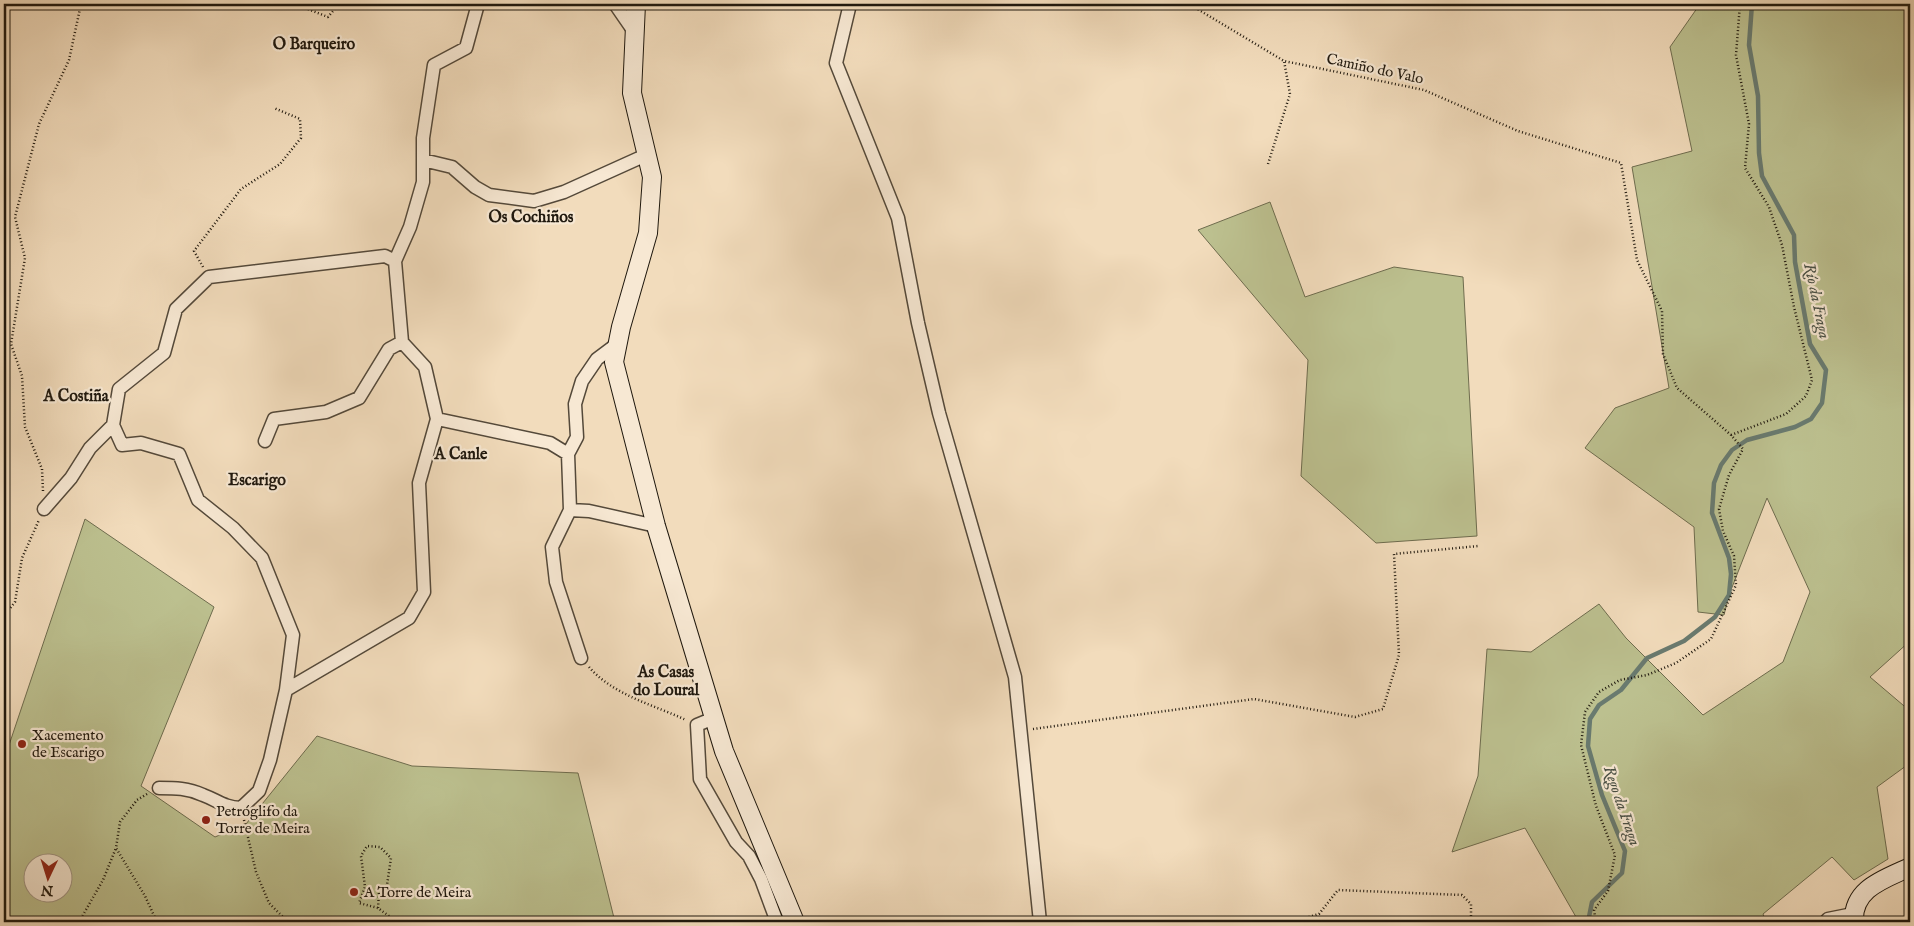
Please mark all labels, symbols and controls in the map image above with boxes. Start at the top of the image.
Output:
district label: O Barqueiro [273,35,356,55]
street label: Camiño do Valo [1325,49,1425,89]
district label: Os Cochiños [489,208,574,228]
water label: Río da Fraga [1798,261,1834,341]
district label: A Costiña [42,387,110,407]
district label: A Canle [434,445,488,465]
district label: Escarigo [228,471,286,491]
district label: As Casas do Loural [633,663,700,701]
place label: Xacemento de Escarigo [32,726,104,762]
marker: Xacemento de Escarigo [16,738,28,750]
water label: Rego da Fraga [1598,763,1644,849]
place label: Petróglifo da Torre de Meira [216,802,310,838]
marker: Petróglifo da Torre de Meira [200,814,212,826]
north arrow [22,854,72,904]
text: N [40,881,55,899]
place label: A Torre de Meira [363,883,472,902]
marker: A Torre de Meira [348,886,360,898]

